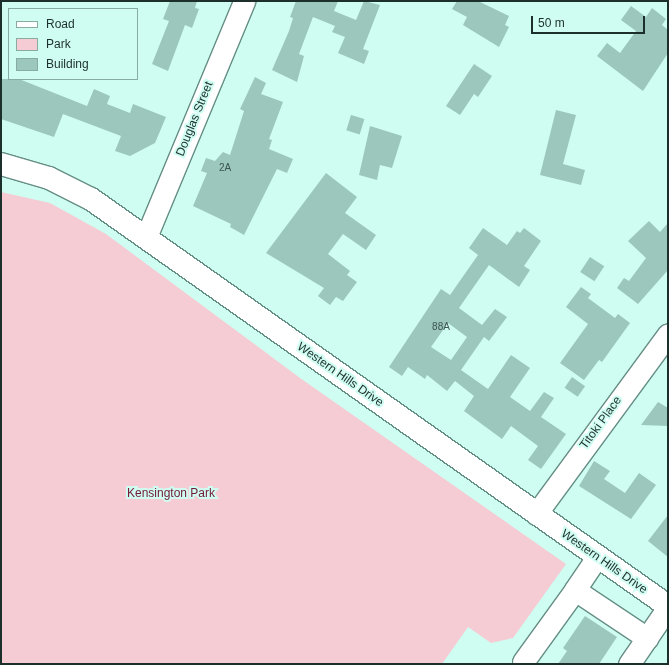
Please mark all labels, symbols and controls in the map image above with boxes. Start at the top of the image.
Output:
legend [8,8,138,80]
scale bar [533,8,647,34]
text: 50 m [538,16,565,30]
text: Road [46,17,75,31]
text: Park [46,37,71,51]
text: Building [46,57,89,71]
street label: Douglas Street [173,80,217,158]
house number: 2A [219,162,231,174]
house number: 88A [432,321,450,333]
street label: Western Hills Drive [294,340,386,410]
street label: Titoki Place [577,394,625,452]
park label: Kensington Park [127,487,215,501]
street label: Western Hills Drive [558,527,650,597]

